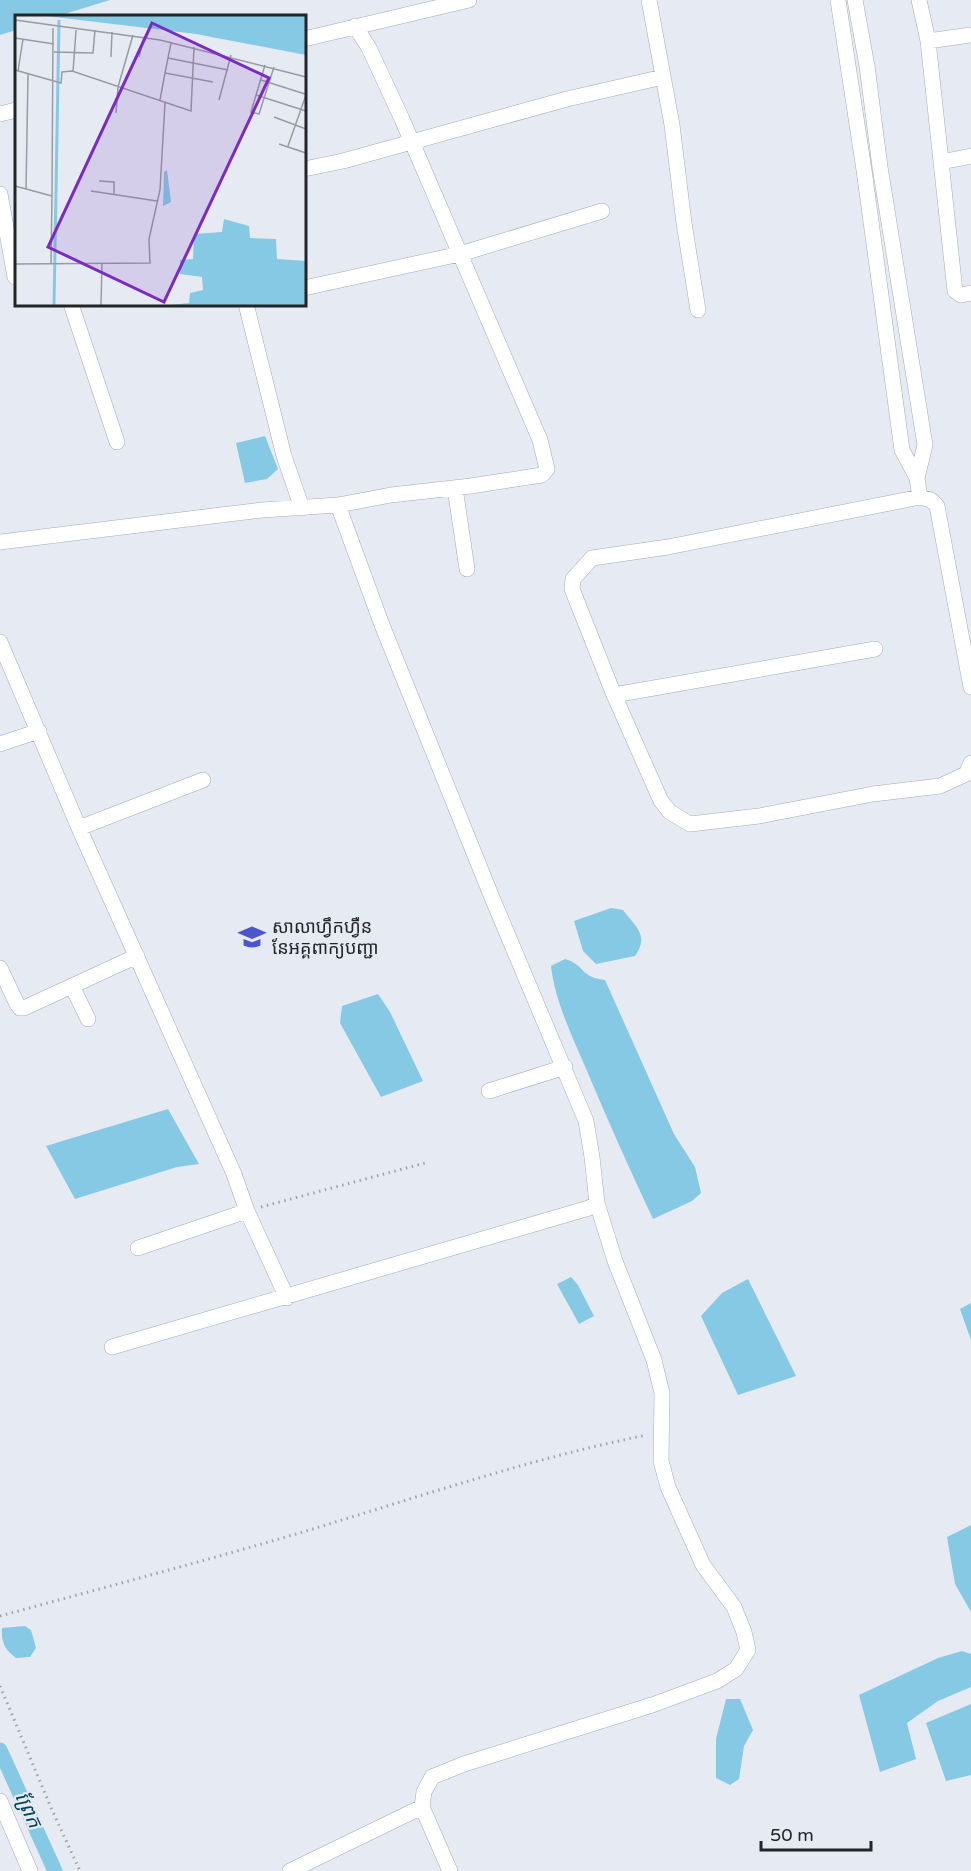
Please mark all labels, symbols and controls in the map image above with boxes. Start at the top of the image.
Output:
inset map [15,15,306,306]
place label: សាលាហ្វឹកហ្វឺន នែអគ្គពាក្យបញ្ជា [272,916,379,959]
school or university icon: សាលាហ្វឹកហ្វឺន នែអគ្គពាក្យបញ្ជា [237,922,267,952]
water label: ព្រែក [9,1788,47,1833]
scale bar [761,1814,870,1852]
text: 50 m [770,1824,814,1846]

